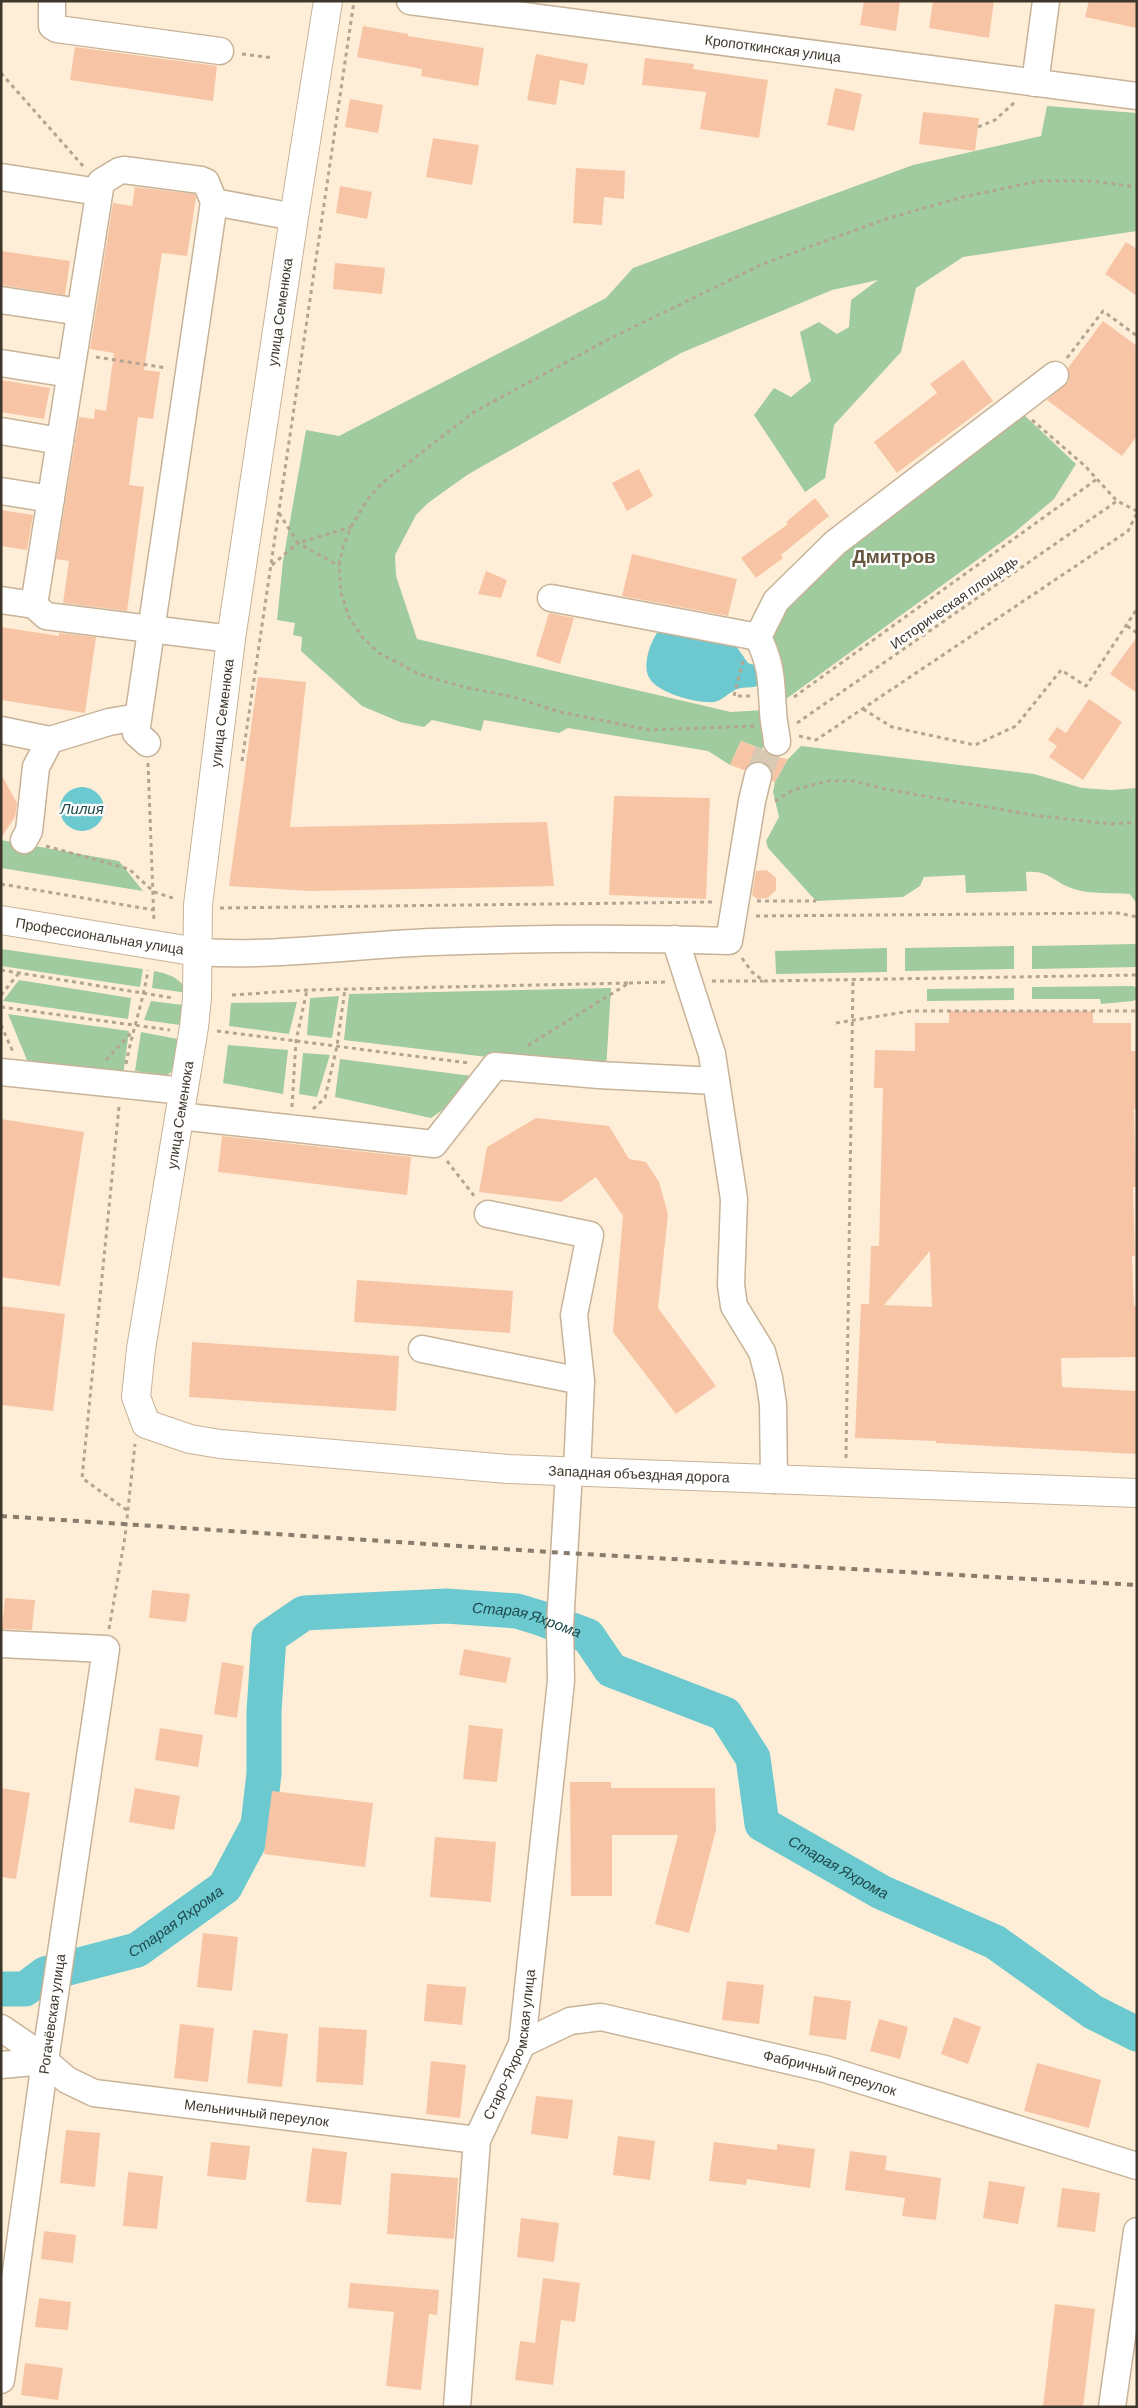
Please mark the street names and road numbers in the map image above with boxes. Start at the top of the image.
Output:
street label: Кропоткинская улица [704,31,842,65]
street label: улица Семенюка [263,257,296,367]
street label: Историческая площадь [887,551,1021,652]
street label: улица Семенюка [206,658,237,768]
street label: Профессиональная улица [14,914,185,958]
street label: улица Семенюка [163,1060,196,1170]
street label: Западная объездная дорога [548,1462,730,1485]
street label: Рогачёвская улица [35,1953,68,2075]
street label: Старо-Яхромская улица [479,1968,538,2122]
street label: Фабричный переулок [762,2046,900,2099]
street label: Мельничный переулок [183,2095,331,2130]

